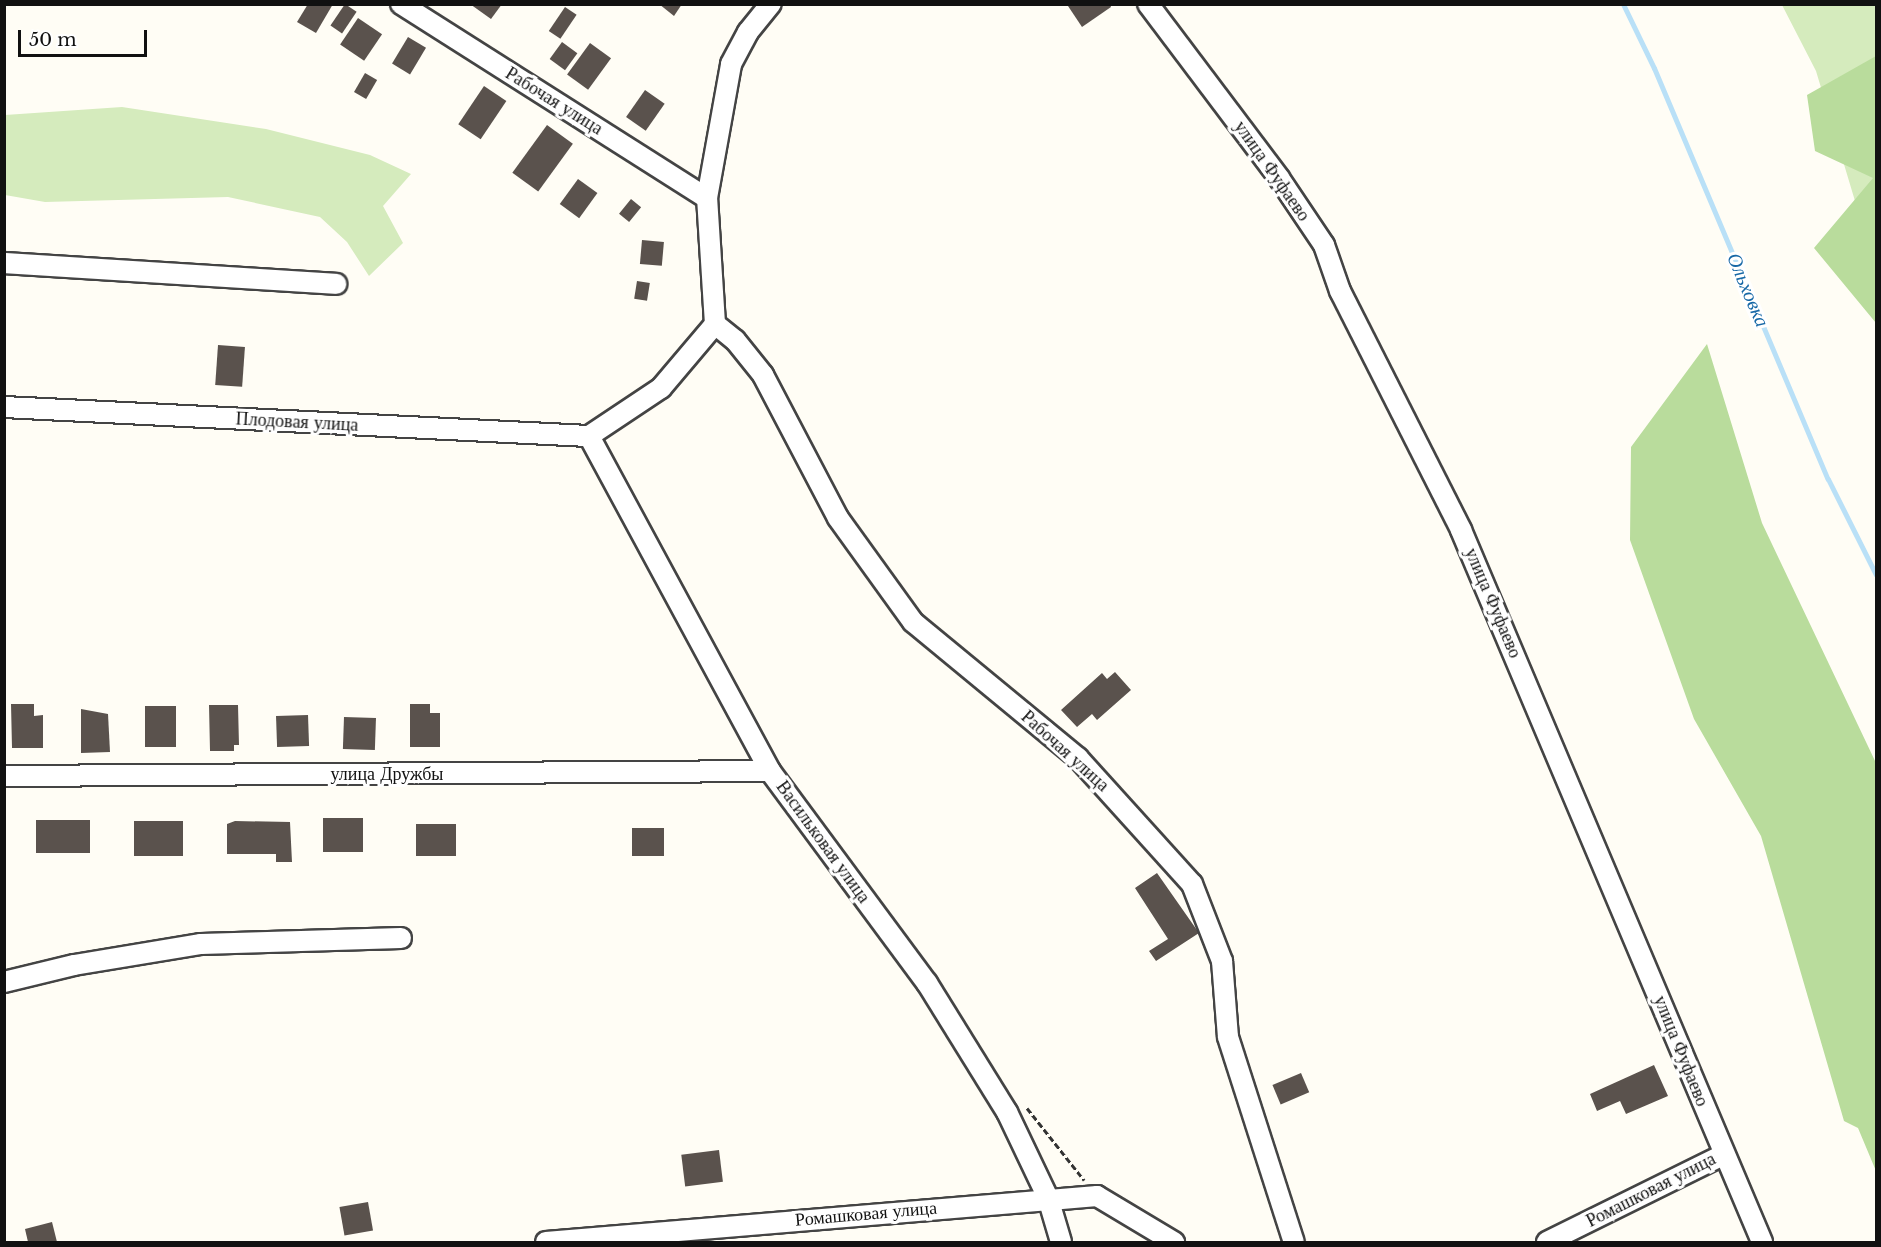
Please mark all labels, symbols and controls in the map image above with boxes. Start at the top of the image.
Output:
scale bar [21,18,150,56]
text: 50 m [29,29,77,51]
street label: Рабочая улица [501,63,607,139]
street label: улица Фуфаево [1229,117,1315,225]
water label: Ольховка [1722,249,1774,331]
street label: Плодовая улица [235,408,359,436]
street label: улица Фуфаево [1460,545,1526,661]
street label: Рабочая улица [1017,706,1113,796]
street label: улица Дружбы [331,763,443,785]
street label: Васильковая улица [771,777,875,907]
street label: улица Фуфаево [1649,993,1713,1109]
street label: Ромашковая улица [1583,1148,1719,1232]
street label: Ромашковая улица [794,1197,938,1231]

